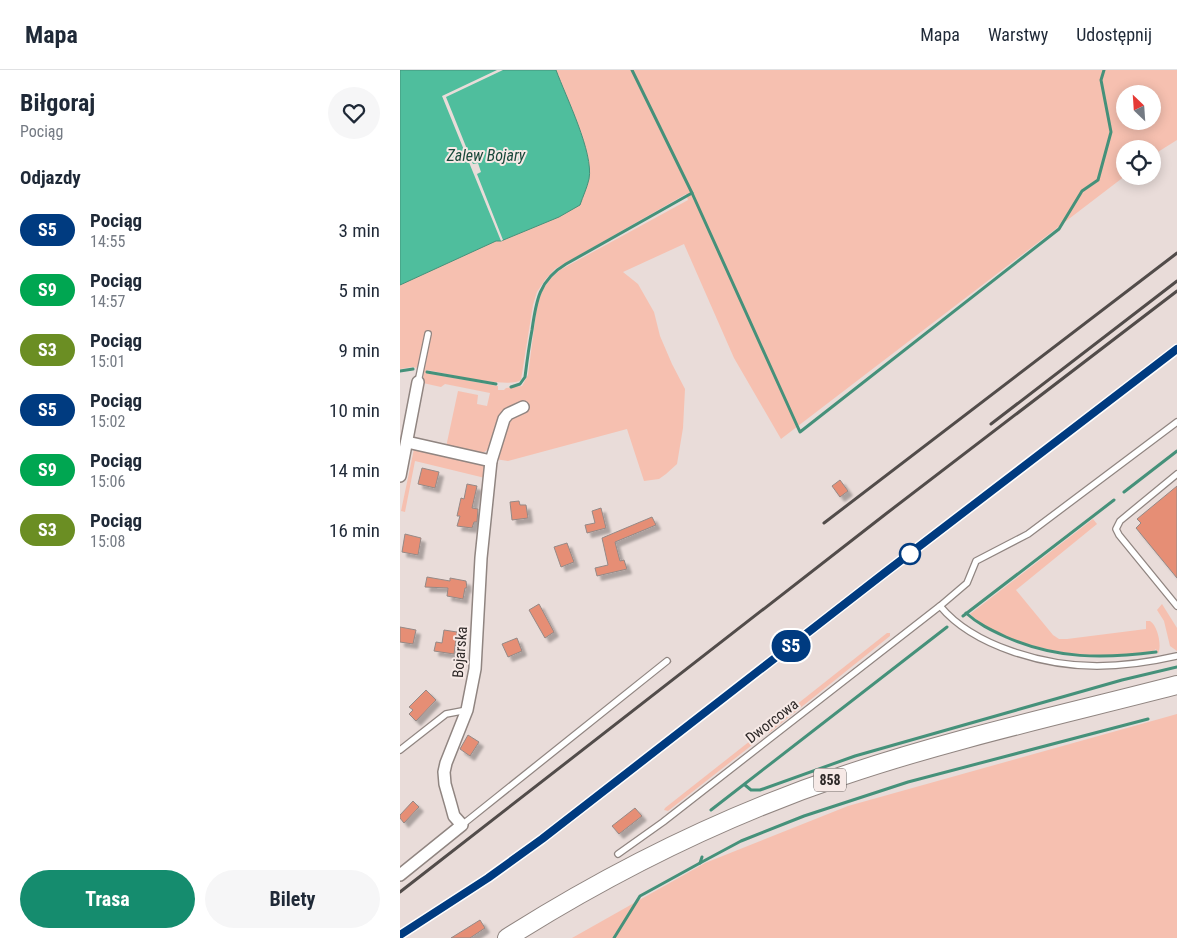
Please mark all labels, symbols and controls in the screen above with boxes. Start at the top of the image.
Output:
text: Mapa [25,21,78,49]
text: Mapa [920,24,960,45]
text: Warstwy [988,24,1048,45]
text: Udostępnij [1076,24,1152,45]
north arrow [1116,85,1161,130]
map controls [1116,85,1161,185]
button: heart [328,87,380,139]
text: Biłgoraj [20,89,95,117]
text: Pociąg [20,122,63,141]
button: locate [1116,140,1161,185]
water label: Zalew Bojary [446,146,526,165]
text: Odjazdy [20,166,81,189]
text: Pociąg [90,209,142,232]
text: S5 [38,219,57,240]
text: 3 min [338,219,380,242]
text: 14:55 [90,232,125,251]
text: Pociąg [90,269,142,292]
text: S9 [38,279,57,300]
text: 5 min [338,279,380,302]
text: 14:57 [90,292,125,311]
text: Pociąg [90,329,142,352]
text: S3 [38,339,57,360]
text: 9 min [338,339,380,362]
text: 15:01 [90,352,125,371]
text: Pociąg [90,389,142,412]
text: S5 [38,399,57,420]
text: 10 min [329,399,380,422]
text: 15:02 [90,412,125,431]
text: Pociąg [90,449,142,472]
text: S9 [38,459,57,480]
text: 14 min [329,459,380,482]
text: 15:06 [90,472,125,491]
text: Pociąg [90,509,142,532]
text: S3 [38,519,57,540]
text: 16 min [329,519,380,542]
text: 15:08 [90,532,125,551]
unlabelled marker [899,543,921,565]
street label: Bojarska [449,626,471,678]
line badge: S5 [768,630,814,662]
text: S5 [782,635,800,656]
street label: Dworcowa [742,695,802,747]
road number: 858 [814,768,846,792]
button: Trasa [20,870,195,928]
button: Bilety [205,870,380,928]

